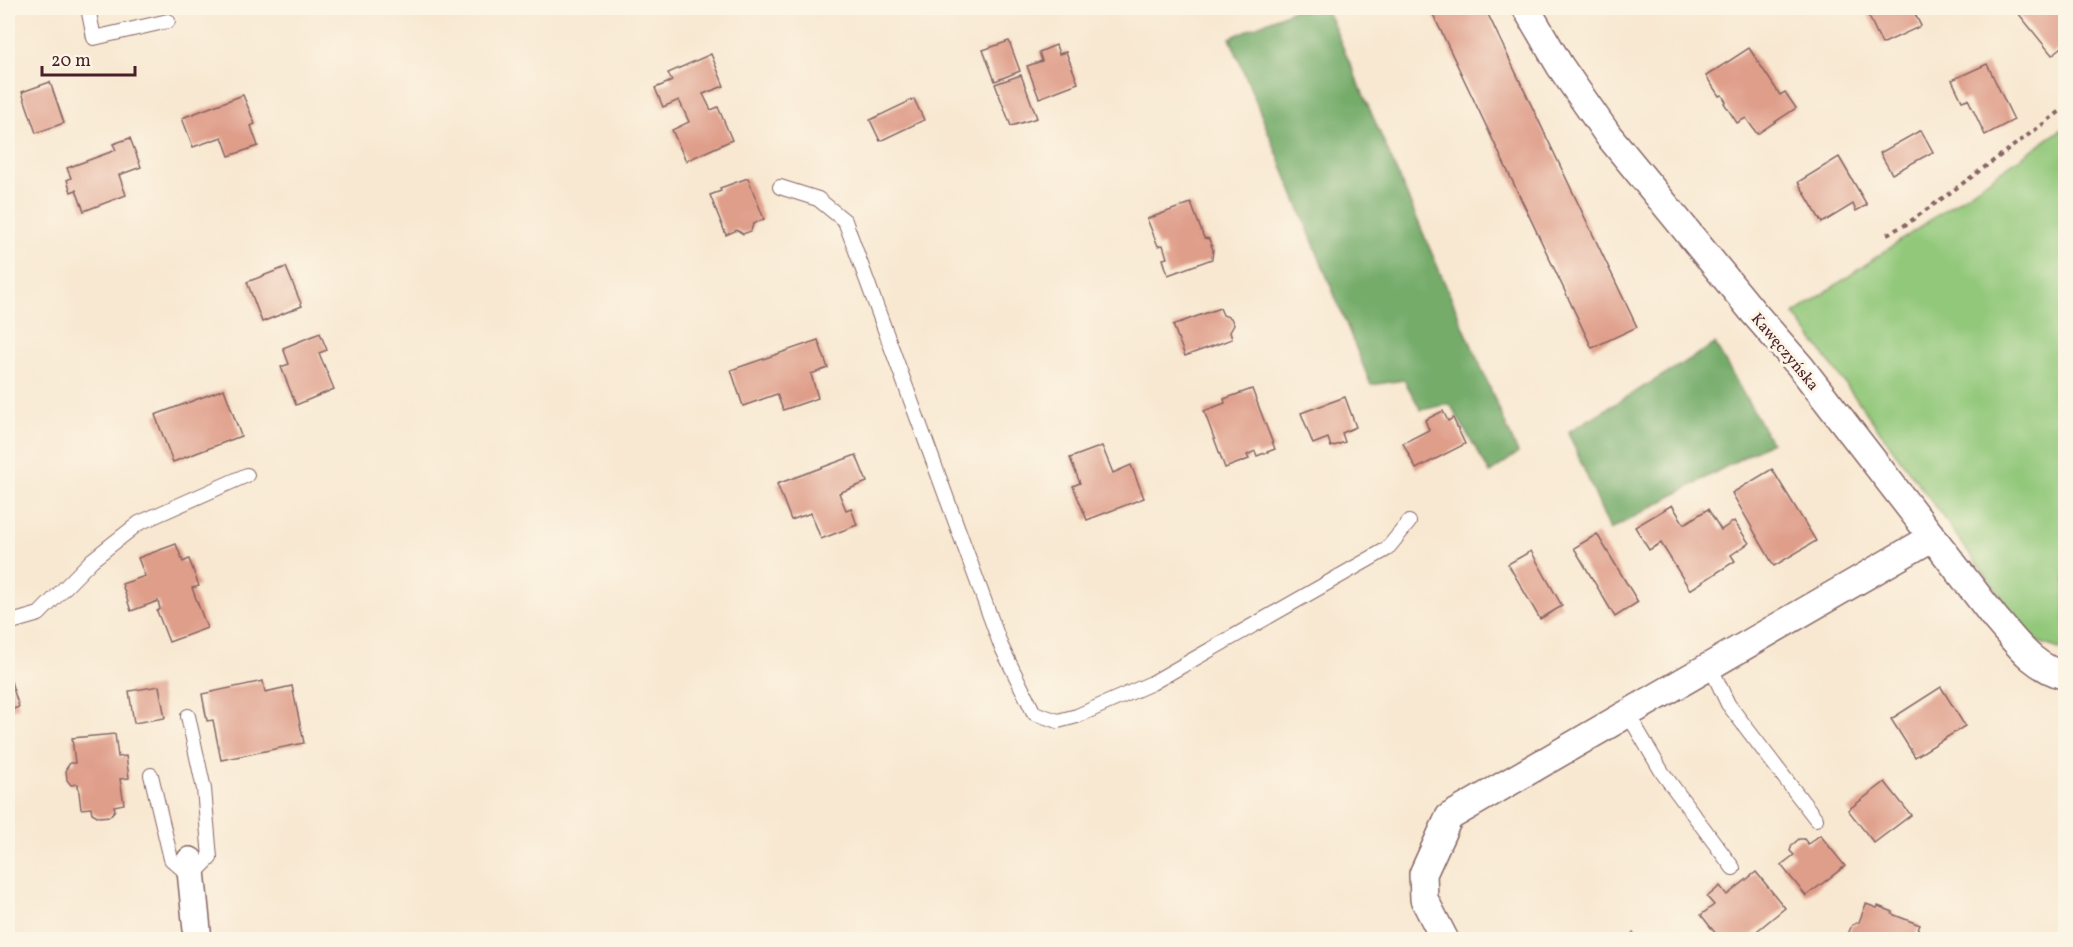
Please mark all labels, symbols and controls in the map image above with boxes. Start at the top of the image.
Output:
scale bar [42,39,135,77]
text: 20 m [51,49,91,74]
street label: Kawęczyńska [1745,309,1823,396]

